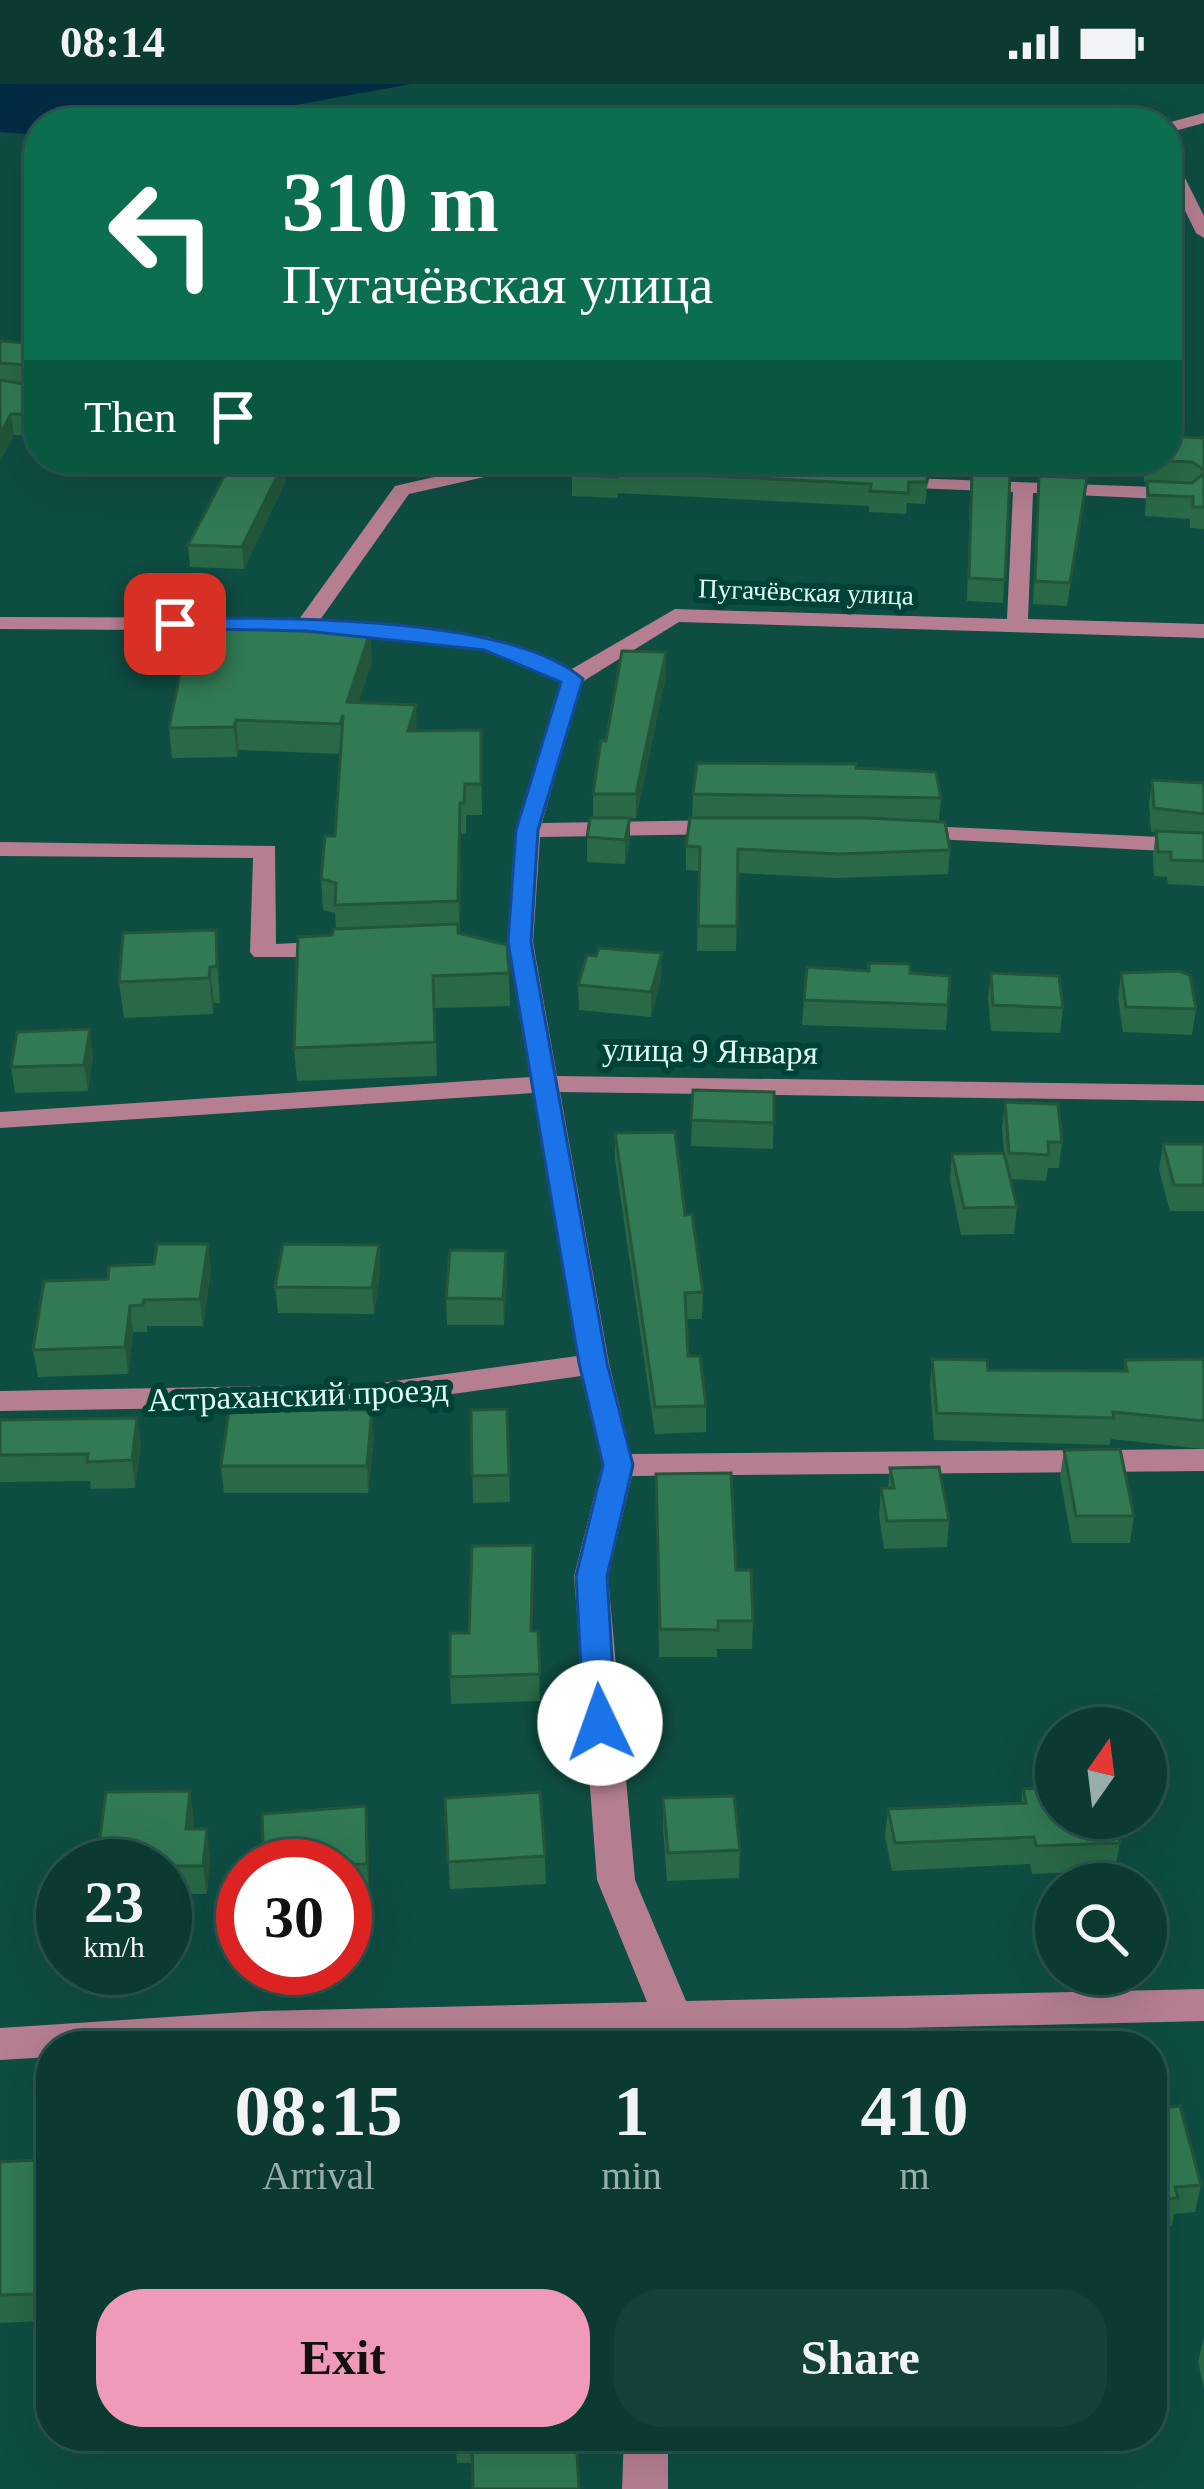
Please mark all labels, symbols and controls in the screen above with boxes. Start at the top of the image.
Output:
text: 08:14 [60,17,165,67]
icon: left [84,156,240,312]
text: 310 m [282,156,499,249]
text: Пугачёвская улица [282,255,713,315]
icon: arrive [200,384,266,450]
text: Then [84,392,176,442]
pin [124,573,226,675]
street label: Пугачёвская улица [698,573,914,611]
icon: arrive [142,591,208,657]
street label: улица 9 Января [602,1031,818,1071]
street label: Астраханский проезд [147,1372,450,1418]
position arrow [537,1660,663,1786]
north arrow [1035,1707,1167,1839]
map controls [1035,1707,1167,1995]
speed limit sign: 30 [216,1839,372,1995]
button: search [1035,1863,1167,1995]
text: 23 [84,1869,144,1935]
text: km/h [83,1930,145,1963]
text: 08:15 [235,2071,403,2151]
text: 1 [613,2071,649,2151]
text: 410 [860,2071,968,2151]
text: Arrival [262,2154,375,2197]
text: min [601,2154,662,2197]
text: m [899,2154,930,2197]
button: Exit [96,2289,590,2427]
button: Share [614,2289,1107,2427]

